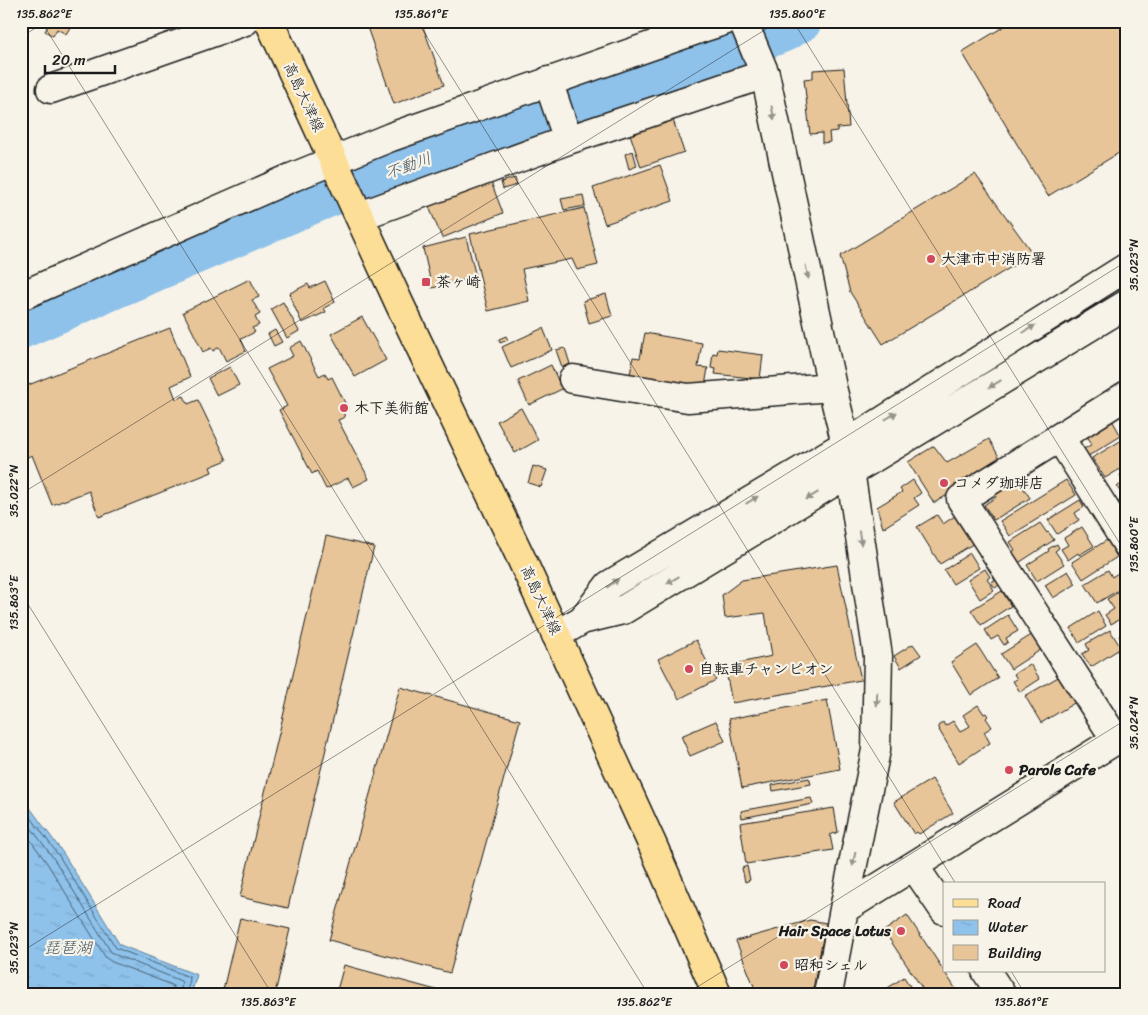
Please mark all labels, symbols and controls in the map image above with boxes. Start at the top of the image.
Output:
text: 135.862°E [16,3,73,25]
text: 135.861°E [394,3,449,25]
text: 135.860°E [769,3,826,25]
scale bar [45,42,115,74]
text: 20 m [52,47,86,73]
street label: 高島大津線 [276,58,332,136]
one-way arrow [769,105,777,120]
water label: 不動川 [381,144,436,187]
text: 35.023°N [1123,238,1145,291]
place label: 大津市中消防署 [941,246,1046,272]
marker: 大津市中消防署 [925,253,937,265]
one-way arrow [803,264,811,279]
place label: 茶ヶ崎 [436,269,481,295]
marker: 茶ヶ崎 [420,276,432,288]
one-way arrow [1022,324,1035,333]
one-way arrow [989,379,1002,389]
place label: 木下美術館 [354,395,429,421]
marker: 木下美術館 [338,402,350,414]
one-way arrow [885,411,898,420]
text: 35.022°N [3,464,25,517]
place label: コメダ珈琲店 [954,470,1044,496]
marker: コメダ珈琲店 [938,477,950,489]
one-way arrow [805,491,818,500]
one-way arrow [746,495,759,504]
text: 135.860°E [1123,516,1145,573]
one-way arrow [857,530,865,546]
street label: 高島大津線 [513,561,569,639]
text: 135.863°E [3,574,25,631]
one-way arrow [666,575,679,585]
one-way arrow [606,578,620,588]
place label: 自転車チャンピオン [699,656,833,682]
marker: 自転車チャンピオン [683,663,695,675]
one-way arrow [873,691,881,707]
text: 35.024°N [1123,696,1145,750]
place label: Parole Cafe [1019,757,1096,783]
marker: Parole Cafe [1003,764,1015,776]
one-way arrow [850,852,858,867]
legend [943,882,1106,972]
text: Road [988,890,1021,916]
text: Water [988,914,1028,940]
place label: Hair Space Lotus [778,918,892,944]
text: 35.023°N [3,921,25,974]
marker: Hair Space Lotus [895,925,907,937]
water label: 琵琶湖 [44,933,94,962]
text: Building [988,940,1042,966]
place label: 昭和シェル [794,952,868,978]
marker: 昭和シェル [778,959,790,971]
text: 135.863°E [240,991,297,1013]
text: 135.862°E [616,991,673,1013]
text: 135.861°E [994,991,1049,1013]

